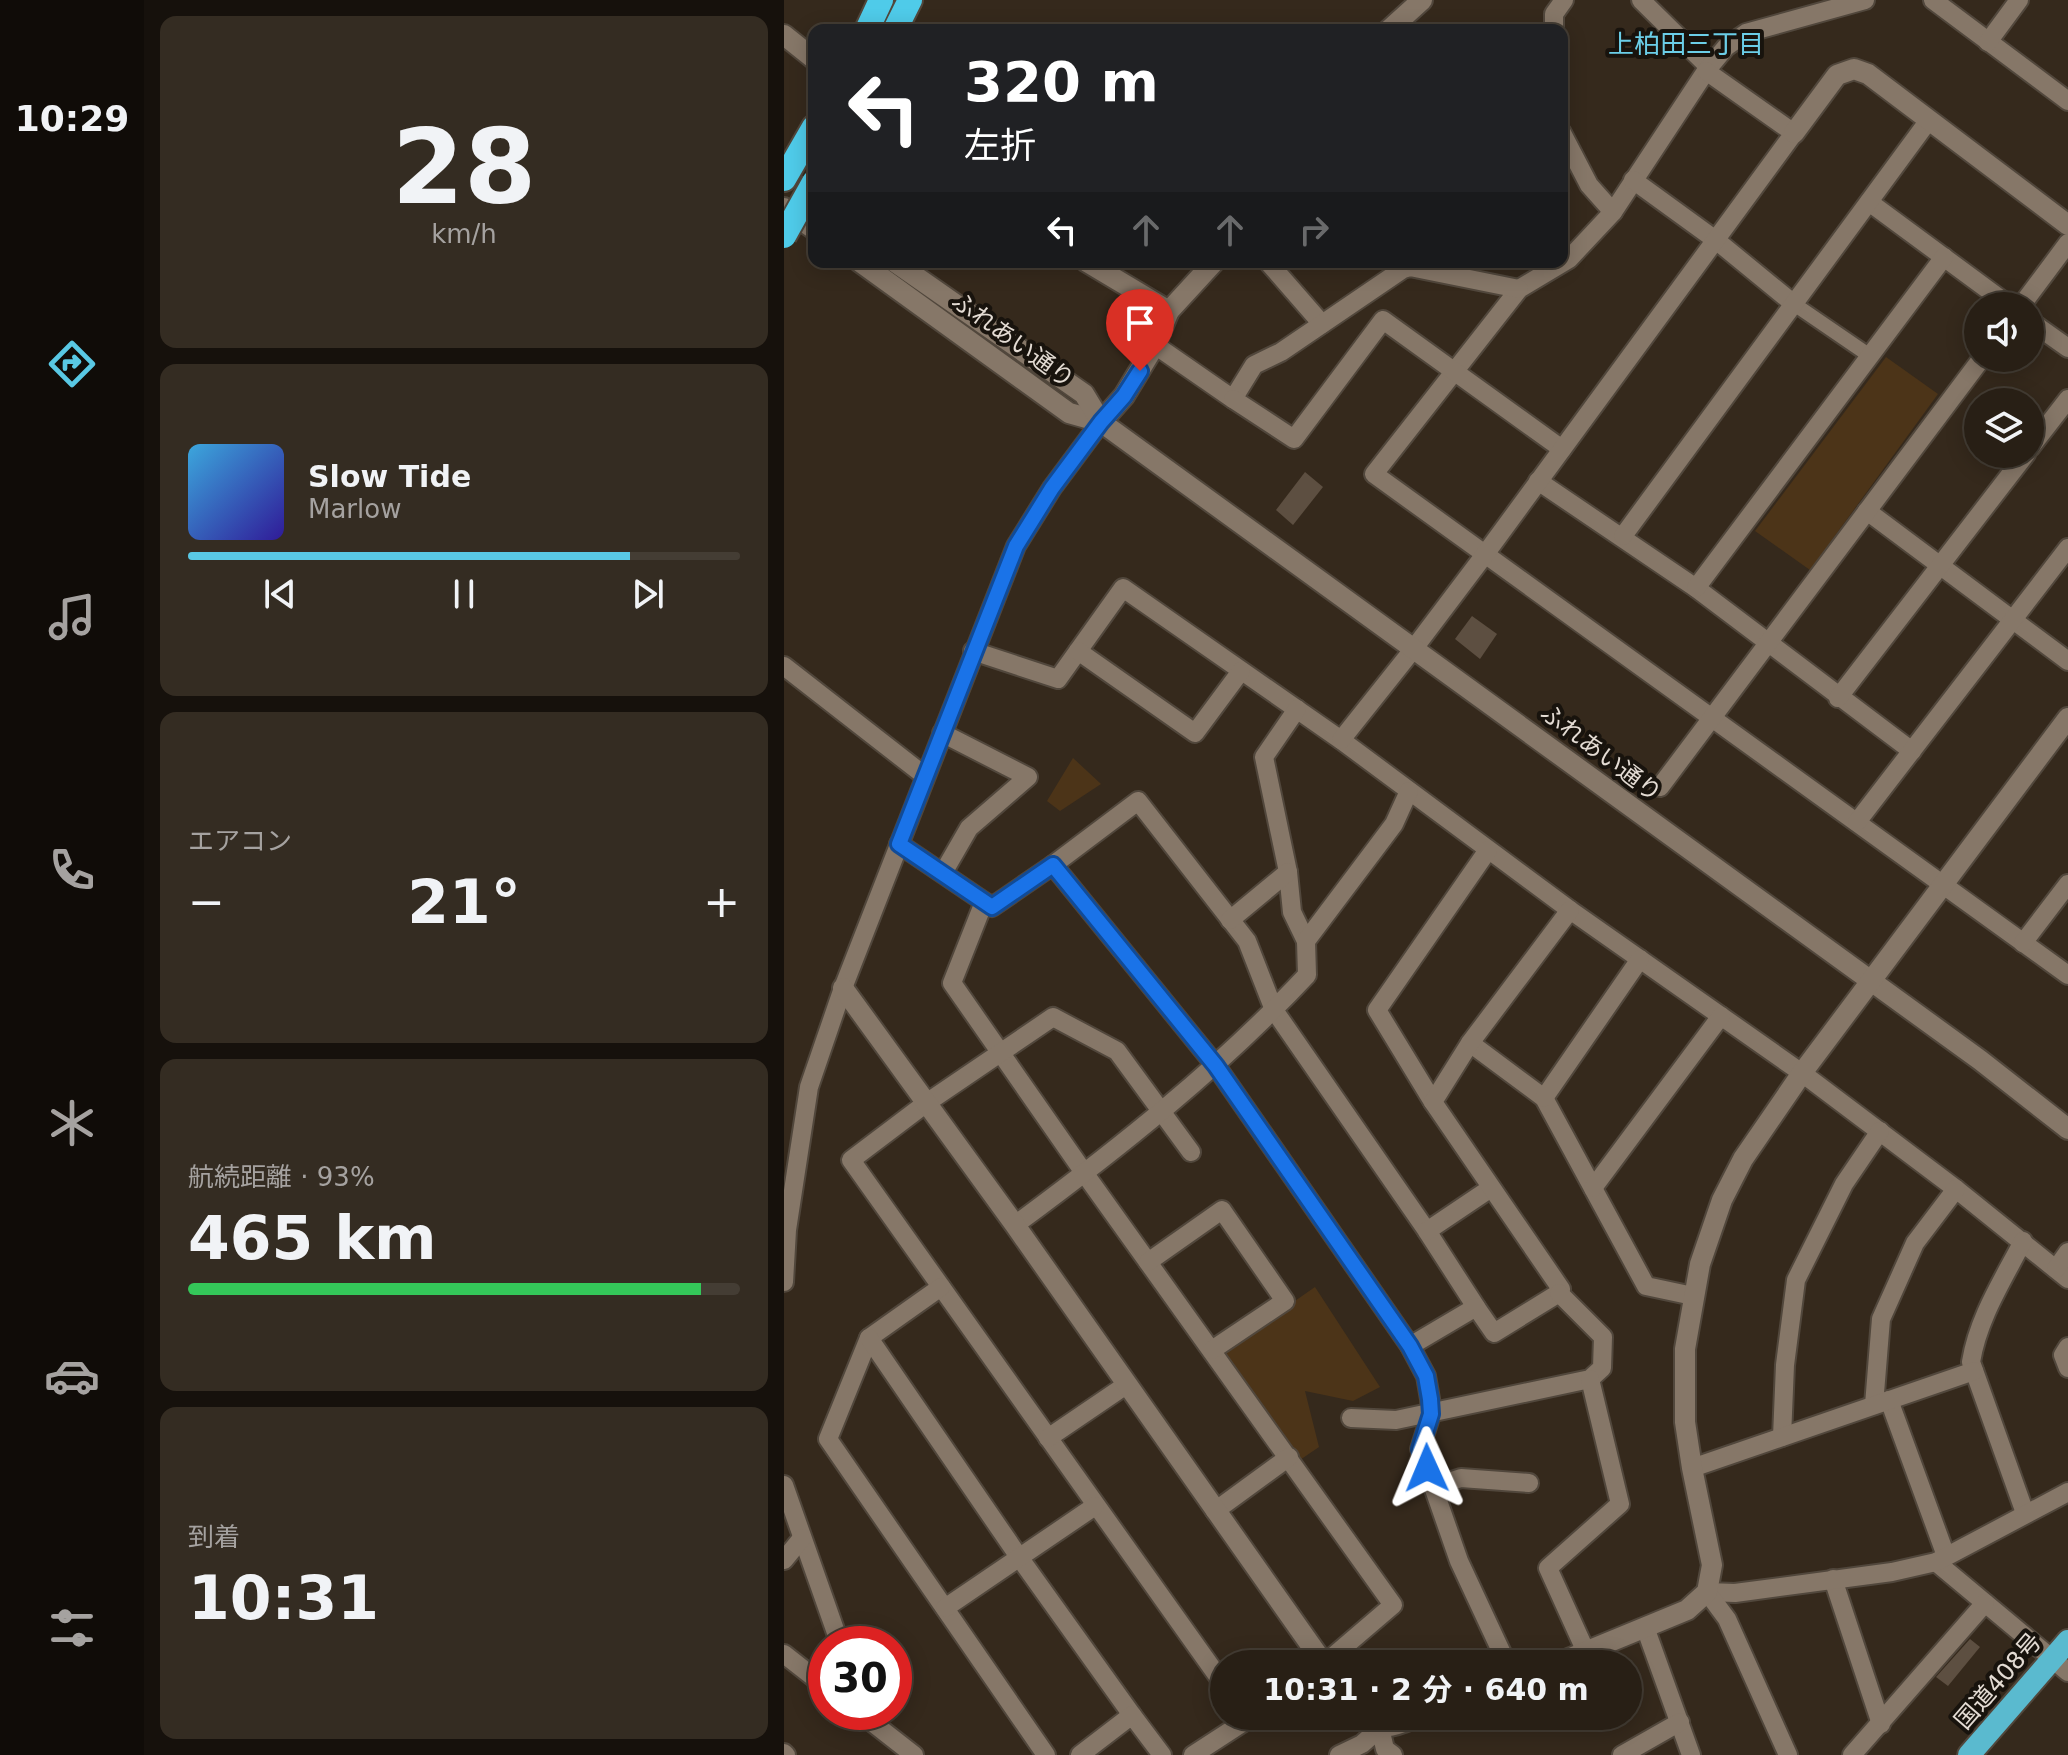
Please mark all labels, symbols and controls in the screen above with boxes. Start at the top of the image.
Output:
district label: 上柏田三丁目 [1608,29,1764,59]
text: 320 m [964,49,1159,114]
icon: left [832,56,936,160]
text: 10:29 [15,98,129,139]
text: 28 [392,106,536,228]
text: 左折 [964,125,1036,166]
icon: left [1040,208,1084,252]
icon: ahead [1124,208,1168,252]
icon: ahead [1208,208,1252,252]
icon: right [1292,208,1336,252]
text: km/h [431,219,497,249]
street label: ふれあい通り [947,286,1079,394]
pin [1106,289,1174,371]
map controls [1964,292,2044,468]
button: sound [1964,292,2044,372]
icon: arrive [1118,301,1162,345]
icon: directions [44,336,100,392]
button: layers [1964,388,2044,468]
text: Slow Tide [308,459,471,494]
text: Marlow [308,494,401,524]
icon: previous [258,572,302,616]
icon: pause [442,572,486,616]
icon: next [626,572,670,616]
icon: music [44,589,100,645]
street label: ふれあい通り [1535,698,1667,808]
text: エアコン [188,826,292,856]
icon: phone [44,842,100,898]
text: 21° [407,867,521,937]
text: − [188,876,225,927]
text: + [703,876,740,927]
icon: climate [44,1095,100,1151]
text: 航続距離 · 93% [188,1162,375,1192]
text: 465 km [188,1203,437,1273]
icon: car [44,1348,100,1404]
position arrow [1385,1426,1469,1510]
text: 到着 [188,1522,240,1552]
text: 10:31 [188,1563,379,1633]
icon: filters [44,1600,100,1656]
speed limit sign: 30 [808,1626,912,1730]
street label: 国道408号 [1949,1627,2047,1735]
text: 10:31 · 2 分 · 640 m [1263,1672,1589,1707]

